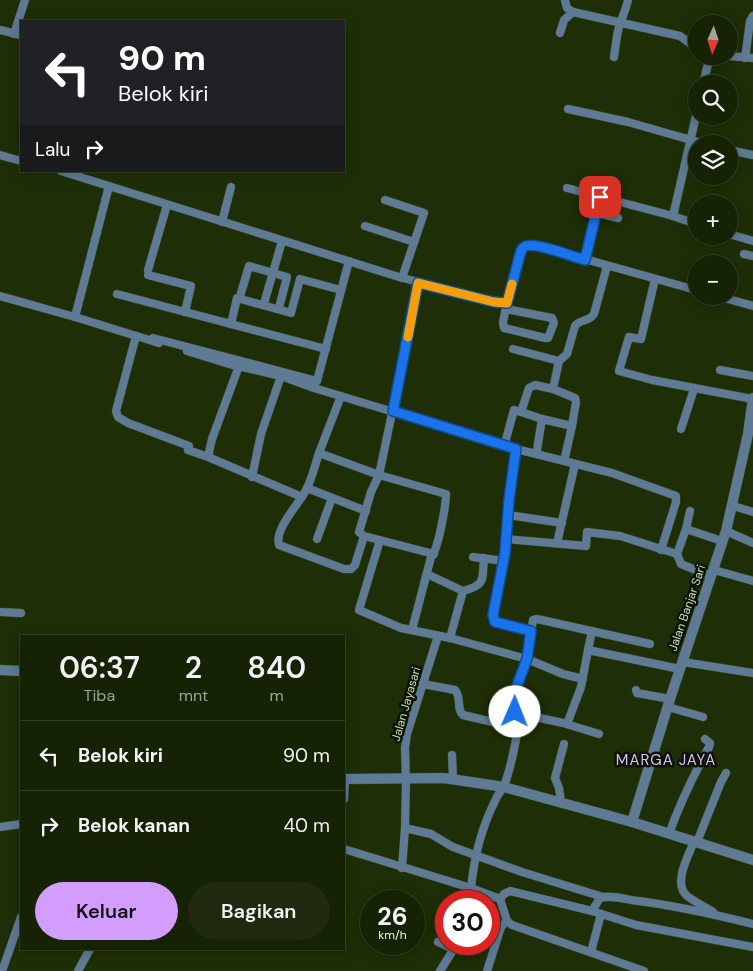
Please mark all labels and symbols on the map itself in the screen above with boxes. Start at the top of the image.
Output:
north arrow [688,15,738,65]
pin [579,176,621,218]
street label: Jalan Banjar Sari [665,563,709,653]
street label: Jalan Jayasari [388,665,424,743]
position arrow [488,685,540,737]
district label: MARGA JAYA [616,750,716,770]
speed limit sign: 30 [435,890,500,955]

